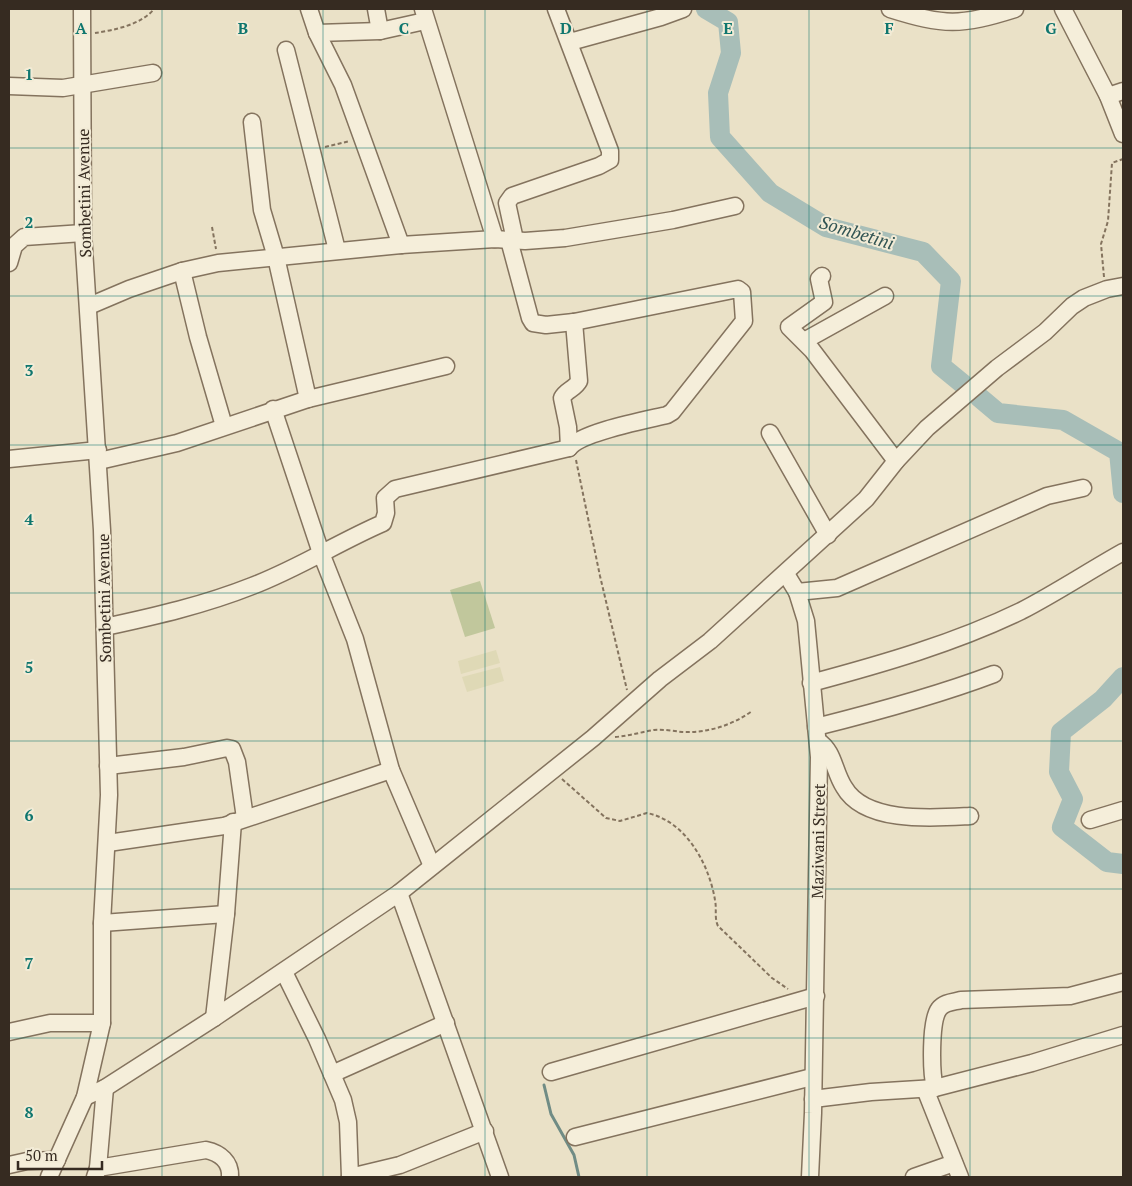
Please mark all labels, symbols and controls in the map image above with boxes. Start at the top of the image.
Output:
text: A [75,17,87,39]
text: B [238,17,248,39]
text: C [399,17,409,39]
text: D [560,17,572,39]
text: E [723,17,733,39]
text: F [884,17,894,39]
text: G [1045,17,1057,39]
text: 1 [24,63,34,85]
street label: Sombetini Avenue [72,128,96,258]
water label: Sombetini [817,209,897,255]
text: 2 [24,211,34,233]
text: 3 [24,359,34,381]
text: 4 [24,508,34,530]
street label: Sombetini Avenue [92,533,116,663]
text: 5 [24,656,34,678]
street label: Maziwani Street [806,783,830,899]
text: 6 [24,804,34,826]
text: 7 [24,952,34,974]
text: 8 [24,1101,34,1123]
scale bar [18,1138,101,1170]
text: 50 m [25,1145,58,1165]

